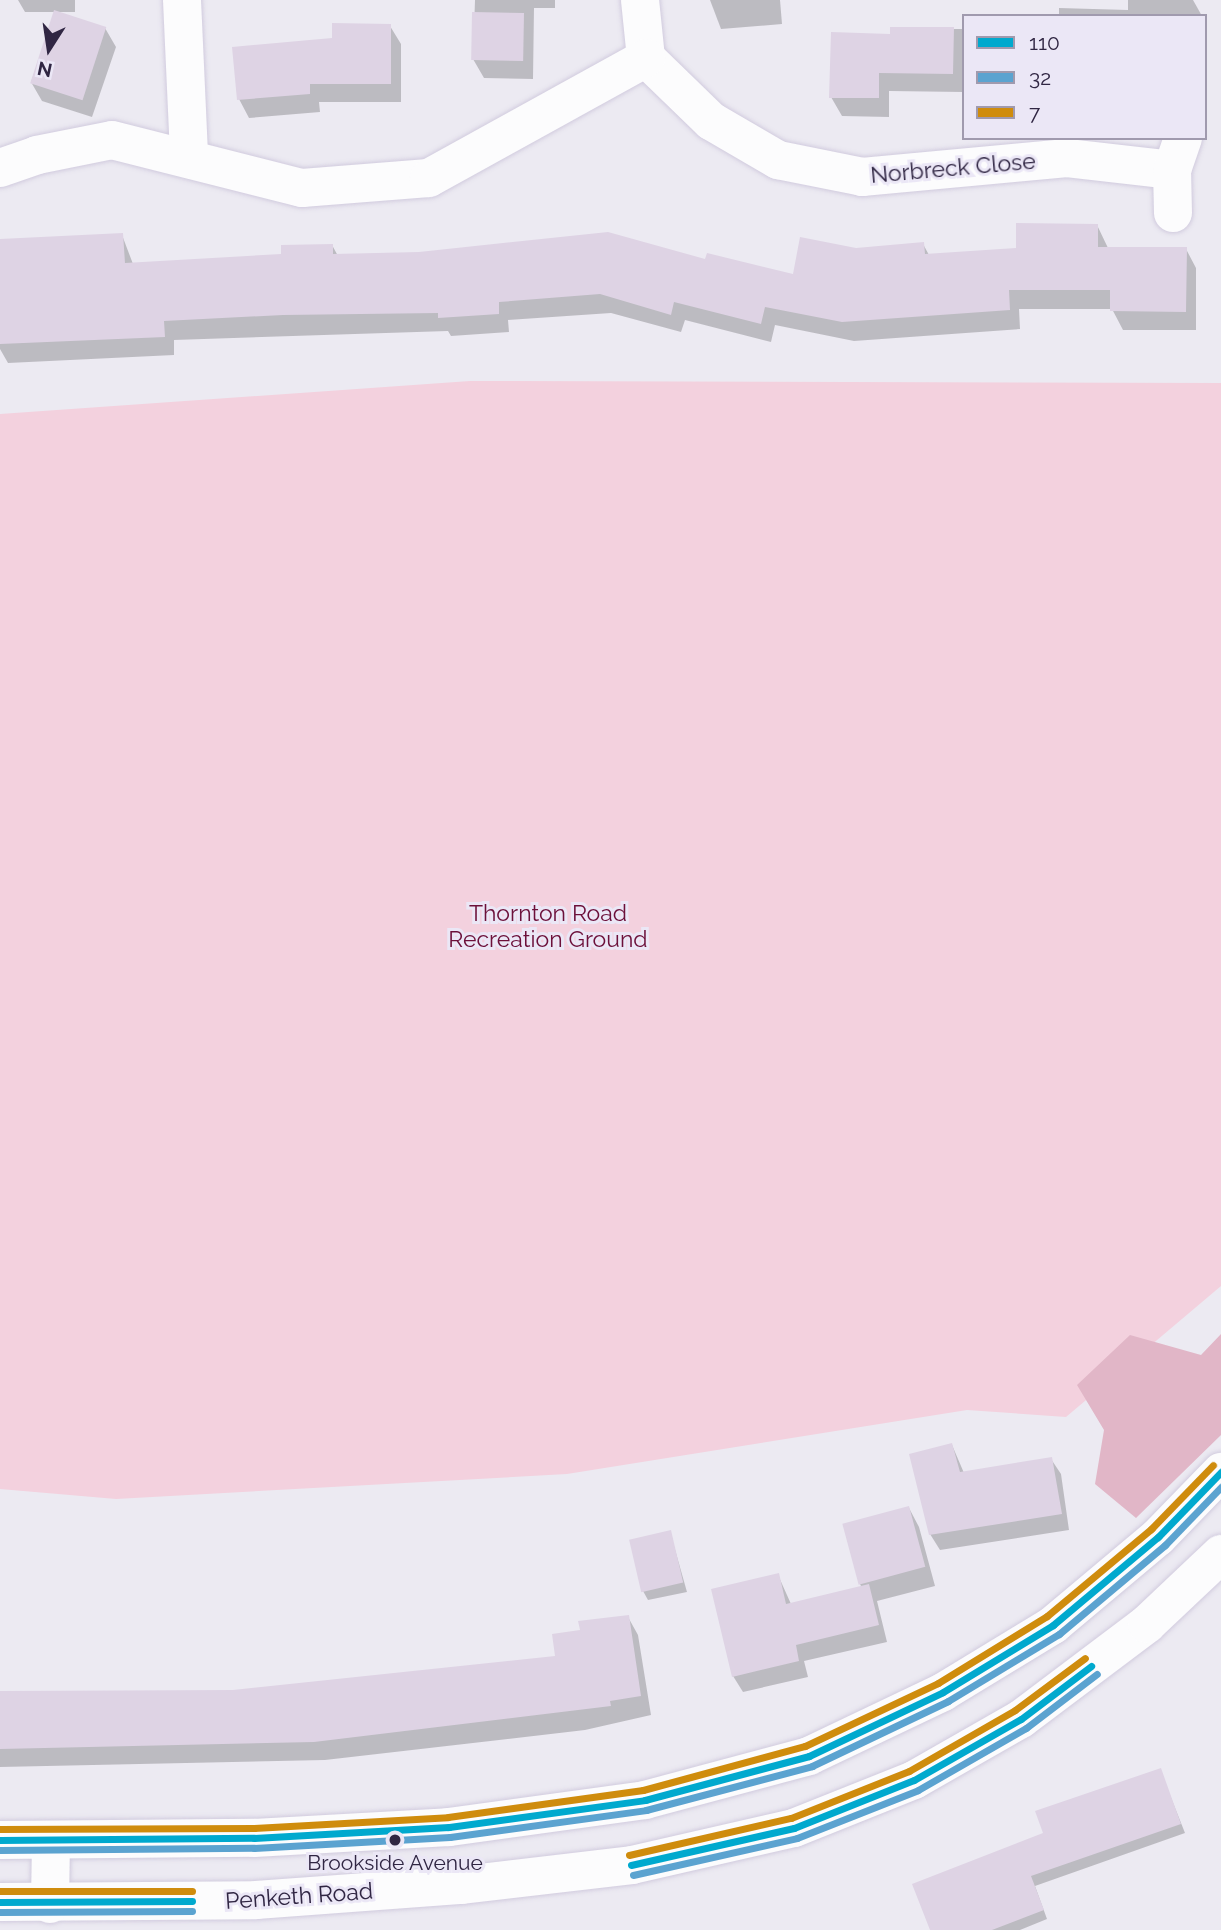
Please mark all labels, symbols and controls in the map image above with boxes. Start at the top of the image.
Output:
north arrow [14,14,84,84]
legend [962,14,1207,140]
text: 110 [1029,30,1060,55]
text: N [35,57,54,82]
text: 32 [1029,65,1051,90]
text: 7 [1029,100,1040,125]
street label: Norbreck Close [869,147,1037,189]
park label: Thornton Road Recreation Ground [448,899,648,953]
marker: Brookside Avenue [388,1833,402,1847]
place label: Brookside Avenue [307,1850,483,1876]
street label: Penketh Road [224,1877,374,1915]

